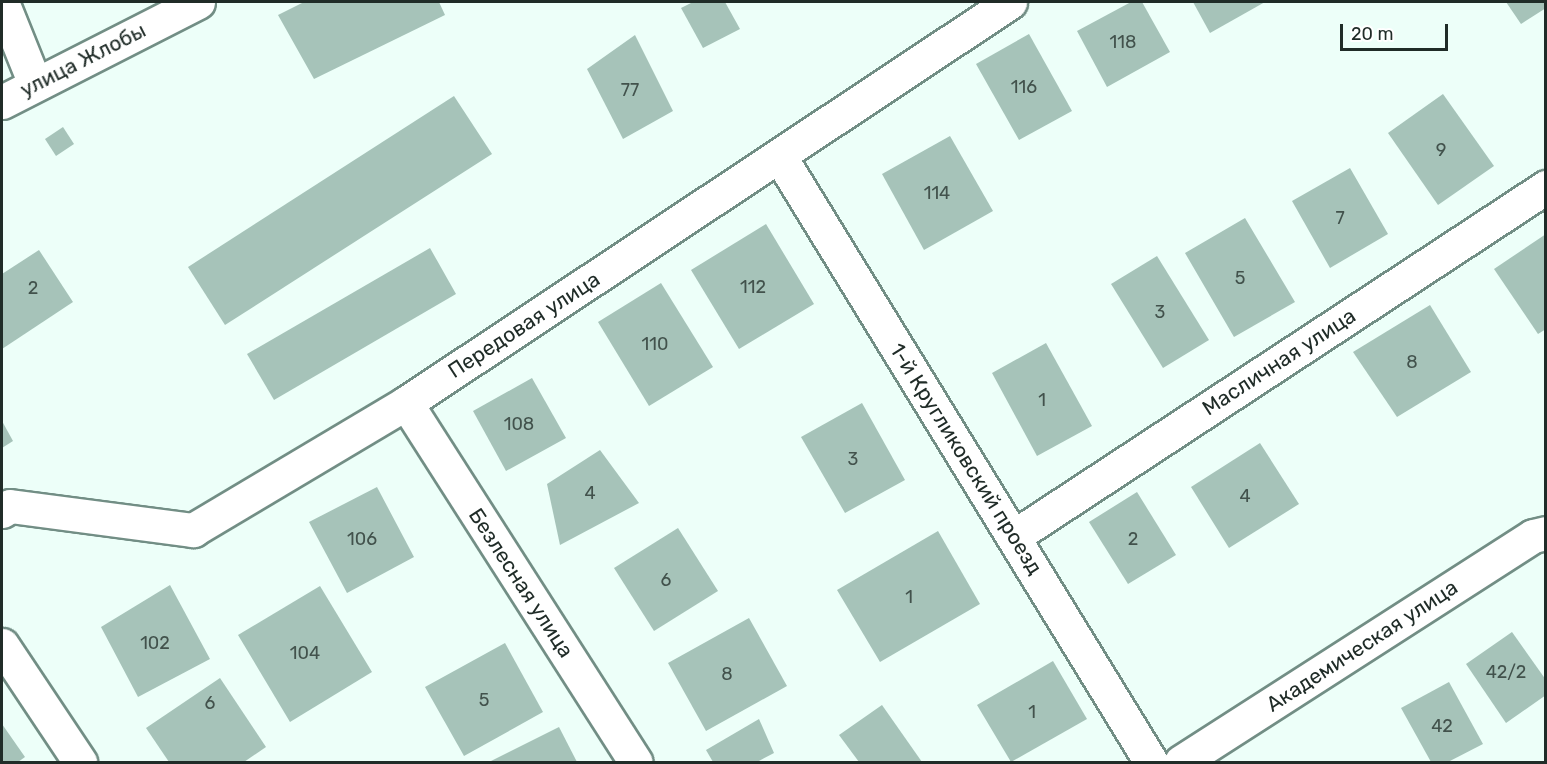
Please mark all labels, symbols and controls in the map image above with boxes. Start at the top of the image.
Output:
scale bar [1343,12,1451,50]
street label: улица Жлобы [16,18,150,102]
text: 20 m [1351,23,1393,45]
house number: 118 [1110,31,1136,53]
house number: 116 [1011,76,1037,98]
house number: 77 [621,79,639,101]
house number: 9 [1436,139,1446,161]
house number: 114 [924,182,950,204]
house number: 7 [1335,207,1345,229]
street label: Передовая улица [443,266,605,384]
house number: 5 [1235,267,1245,289]
house number: 112 [740,276,766,298]
house number: 2 [28,277,38,299]
house number: 3 [1155,301,1165,323]
street label: Масличная улица [1198,303,1360,421]
house number: 110 [642,333,668,355]
street label: 1-й Кругликовский проезд [884,339,1048,579]
house number: 8 [1406,351,1418,373]
house number: 1 [1038,389,1046,411]
house number: 108 [504,413,534,435]
house number: 3 [848,448,858,470]
house number: 4 [584,482,596,504]
house number: 4 [1239,485,1251,507]
street label: Безлесная улица [463,504,579,662]
house number: 106 [347,528,377,550]
house number: 2 [1128,528,1138,550]
house number: 6 [661,569,671,591]
street label: Академическая улица [1262,575,1462,717]
house number: 1 [905,586,913,608]
house number: 102 [140,632,170,654]
house number: 104 [290,642,320,664]
house number: 42/2 [1486,661,1526,683]
house number: 8 [721,663,733,685]
house number: 5 [479,689,489,711]
house number: 6 [205,692,215,714]
house number: 1 [1028,701,1036,723]
house number: 42 [1431,715,1453,737]

